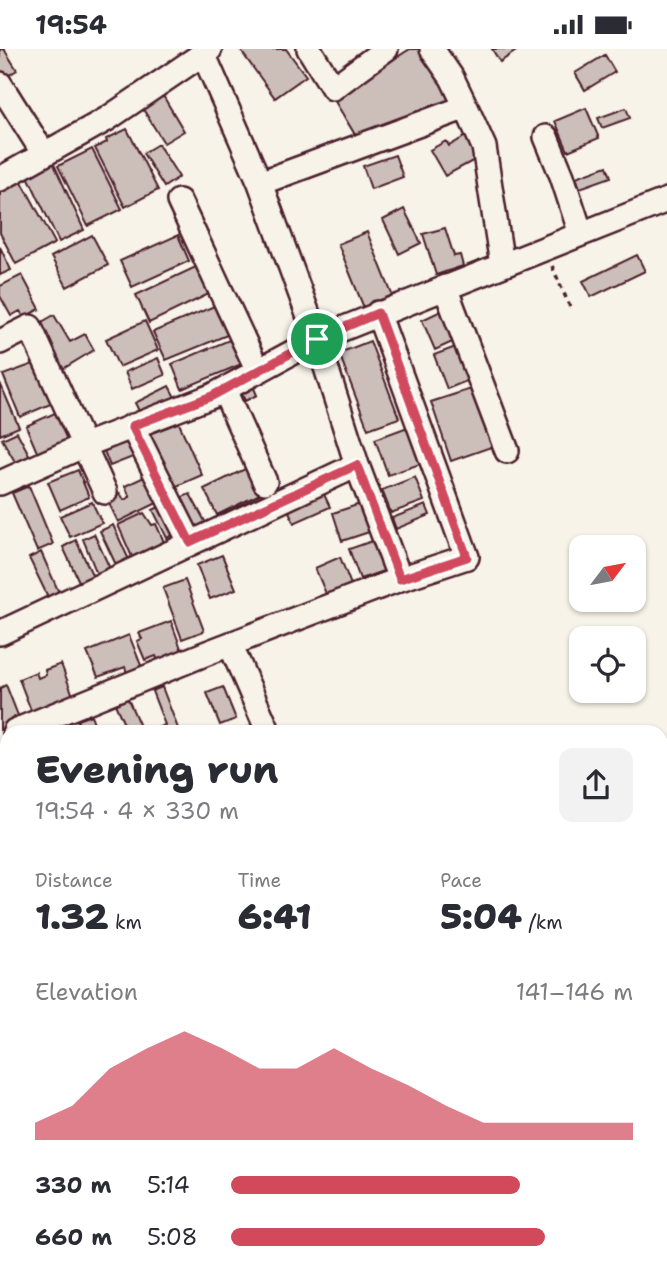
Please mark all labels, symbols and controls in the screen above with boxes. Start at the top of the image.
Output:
text: 19:54 [35,7,107,42]
pin [287,309,347,369]
icon: arrive [298,320,336,358]
north arrow [569,535,646,613]
map controls [569,535,646,703]
button: locate [569,626,646,703]
text: Evening run [35,744,278,795]
button: share [559,748,633,822]
text: 19:54 · 4 × 330 m [35,796,239,826]
text: Distance [35,868,113,893]
text: Time [238,868,281,893]
text: Pace [440,868,482,893]
text: 1.32 [35,893,108,940]
text: 6:41 [238,893,312,940]
text: 5:04 [440,893,522,940]
text: km [108,910,142,935]
text: /km [522,910,563,935]
text: Elevation [35,977,138,1007]
text: 141–146 m [516,977,633,1007]
text: 330 m [35,1170,112,1200]
text: 5:14 [147,1170,190,1200]
text: 660 m [35,1222,112,1252]
text: 5:08 [147,1222,198,1252]

